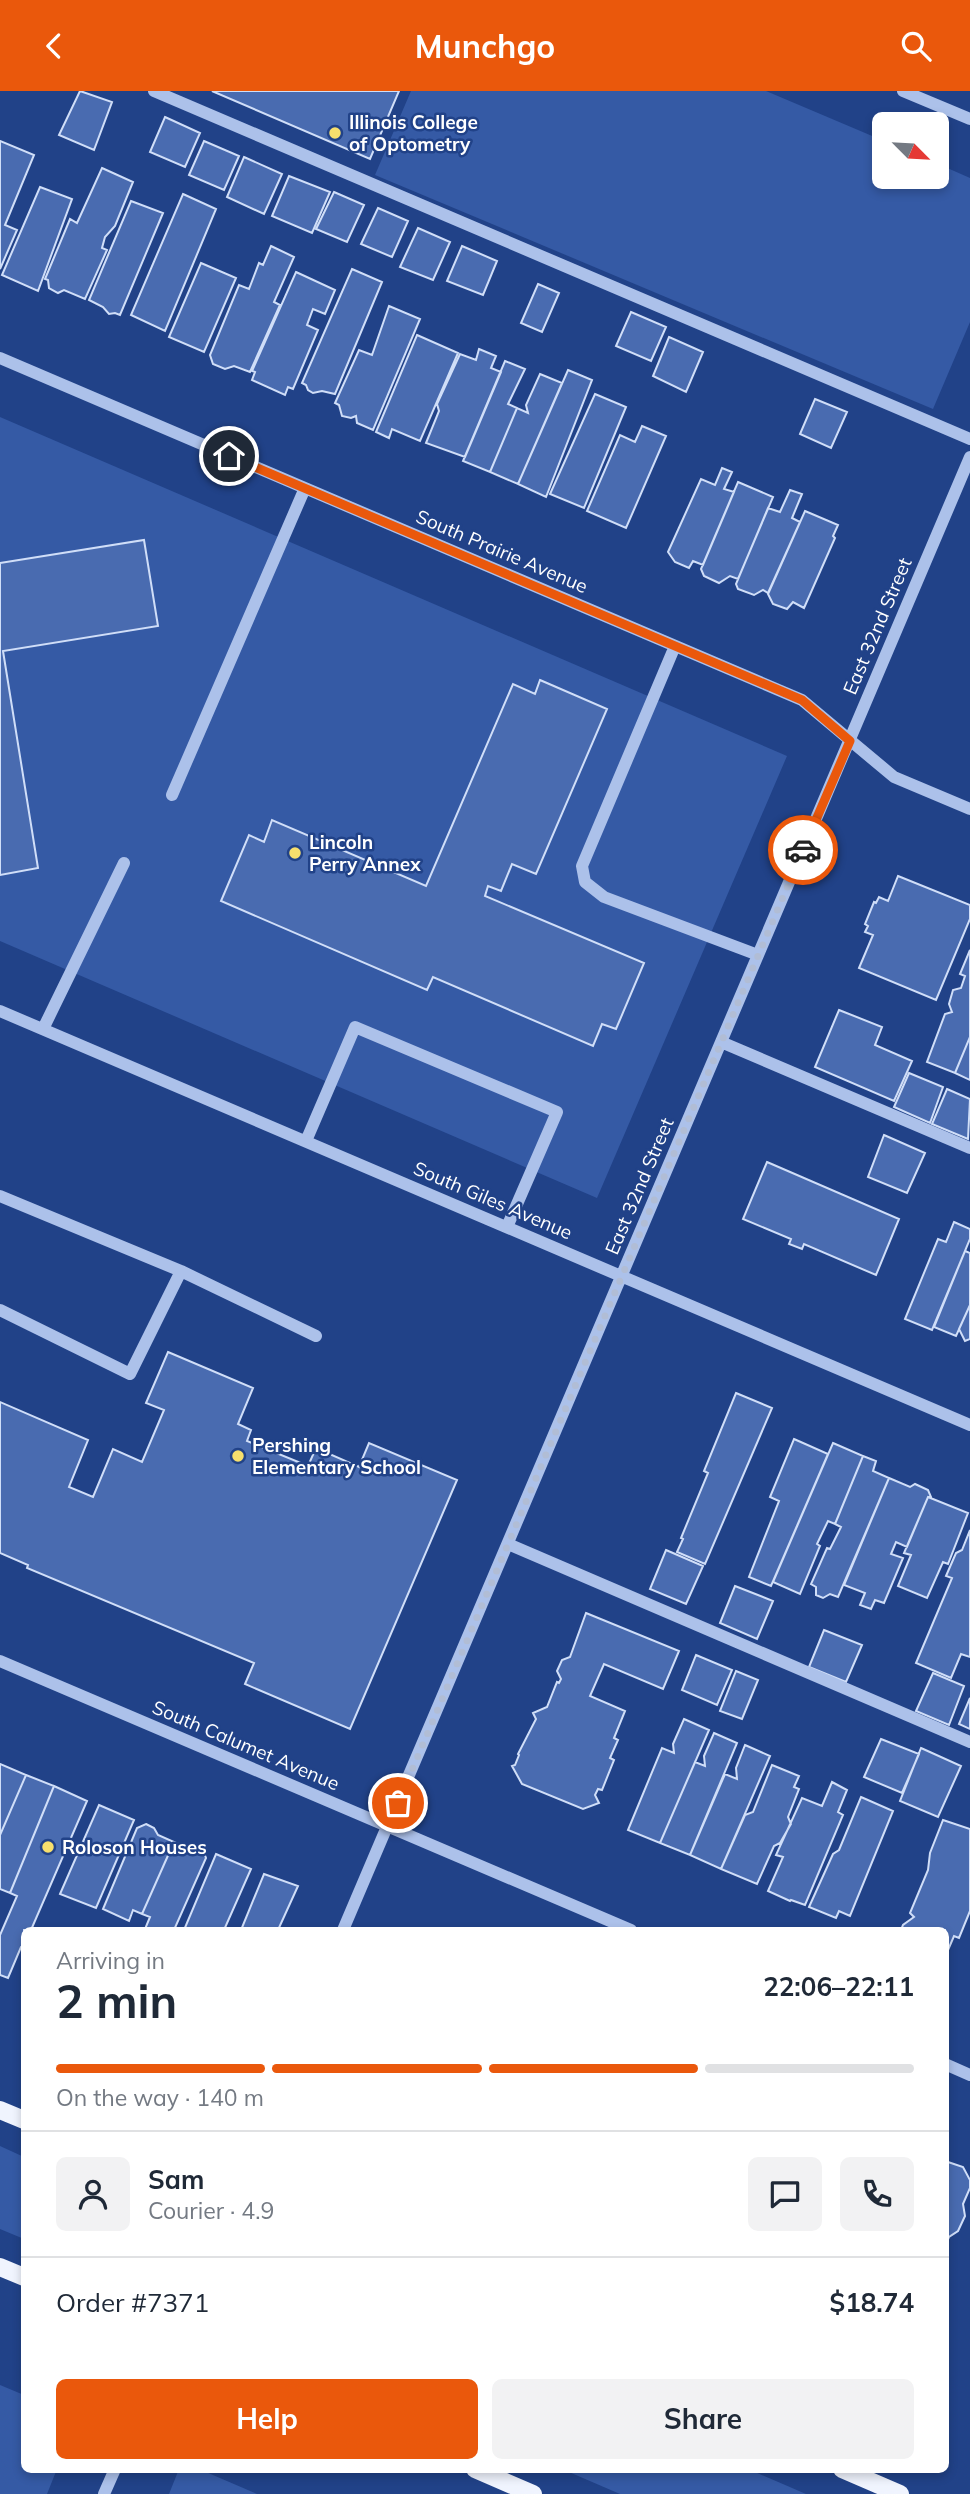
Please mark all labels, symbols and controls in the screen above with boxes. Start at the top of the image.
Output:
text: Munchgo [415,26,555,66]
icon: back [35,27,73,65]
icon: search [897,27,935,65]
place label: Illinois College of Optometry [349,110,478,156]
north arrow [872,112,948,189]
map controls [872,112,949,189]
marker: Illinois College of Optometry [327,125,343,141]
pin [199,426,259,486]
icon: home [210,437,248,475]
street label: South Prairie Avenue [413,504,591,598]
street label: East 32nd Street [837,554,917,698]
courier [768,815,838,885]
place label: Lincoln Perry Annex [309,830,421,876]
icon: car [784,831,822,869]
marker: Lincoln Perry Annex [287,845,303,861]
street label: East 32nd Street [599,1114,679,1258]
street label: South Giles Avenue [410,1156,576,1244]
place label: Pershing Elementary School [252,1433,421,1479]
marker: Pershing Elementary School [230,1448,246,1464]
street label: South Calumet Avenue [149,1695,343,1795]
pin [368,1773,428,1833]
icon: bag [379,1784,417,1822]
place label: Roloson Houses [62,1835,207,1859]
marker: Roloson Houses [40,1839,56,1855]
text: Arriving in [56,1946,165,1975]
text: 22:06–22:11 [763,1970,914,2003]
text: 2 min [56,1972,177,2030]
text: On the way · 140 m [56,2083,264,2112]
button: person [56,2157,130,2231]
button: chat [748,2157,822,2231]
button: phone [840,2157,914,2231]
text: Sam [148,2163,204,2196]
text: Courier · 4.9 [148,2196,274,2225]
text: Order #7371 [56,2286,209,2319]
text: $18.74 [830,2286,914,2319]
button: Help [56,2379,478,2459]
button: Share [492,2379,914,2459]

